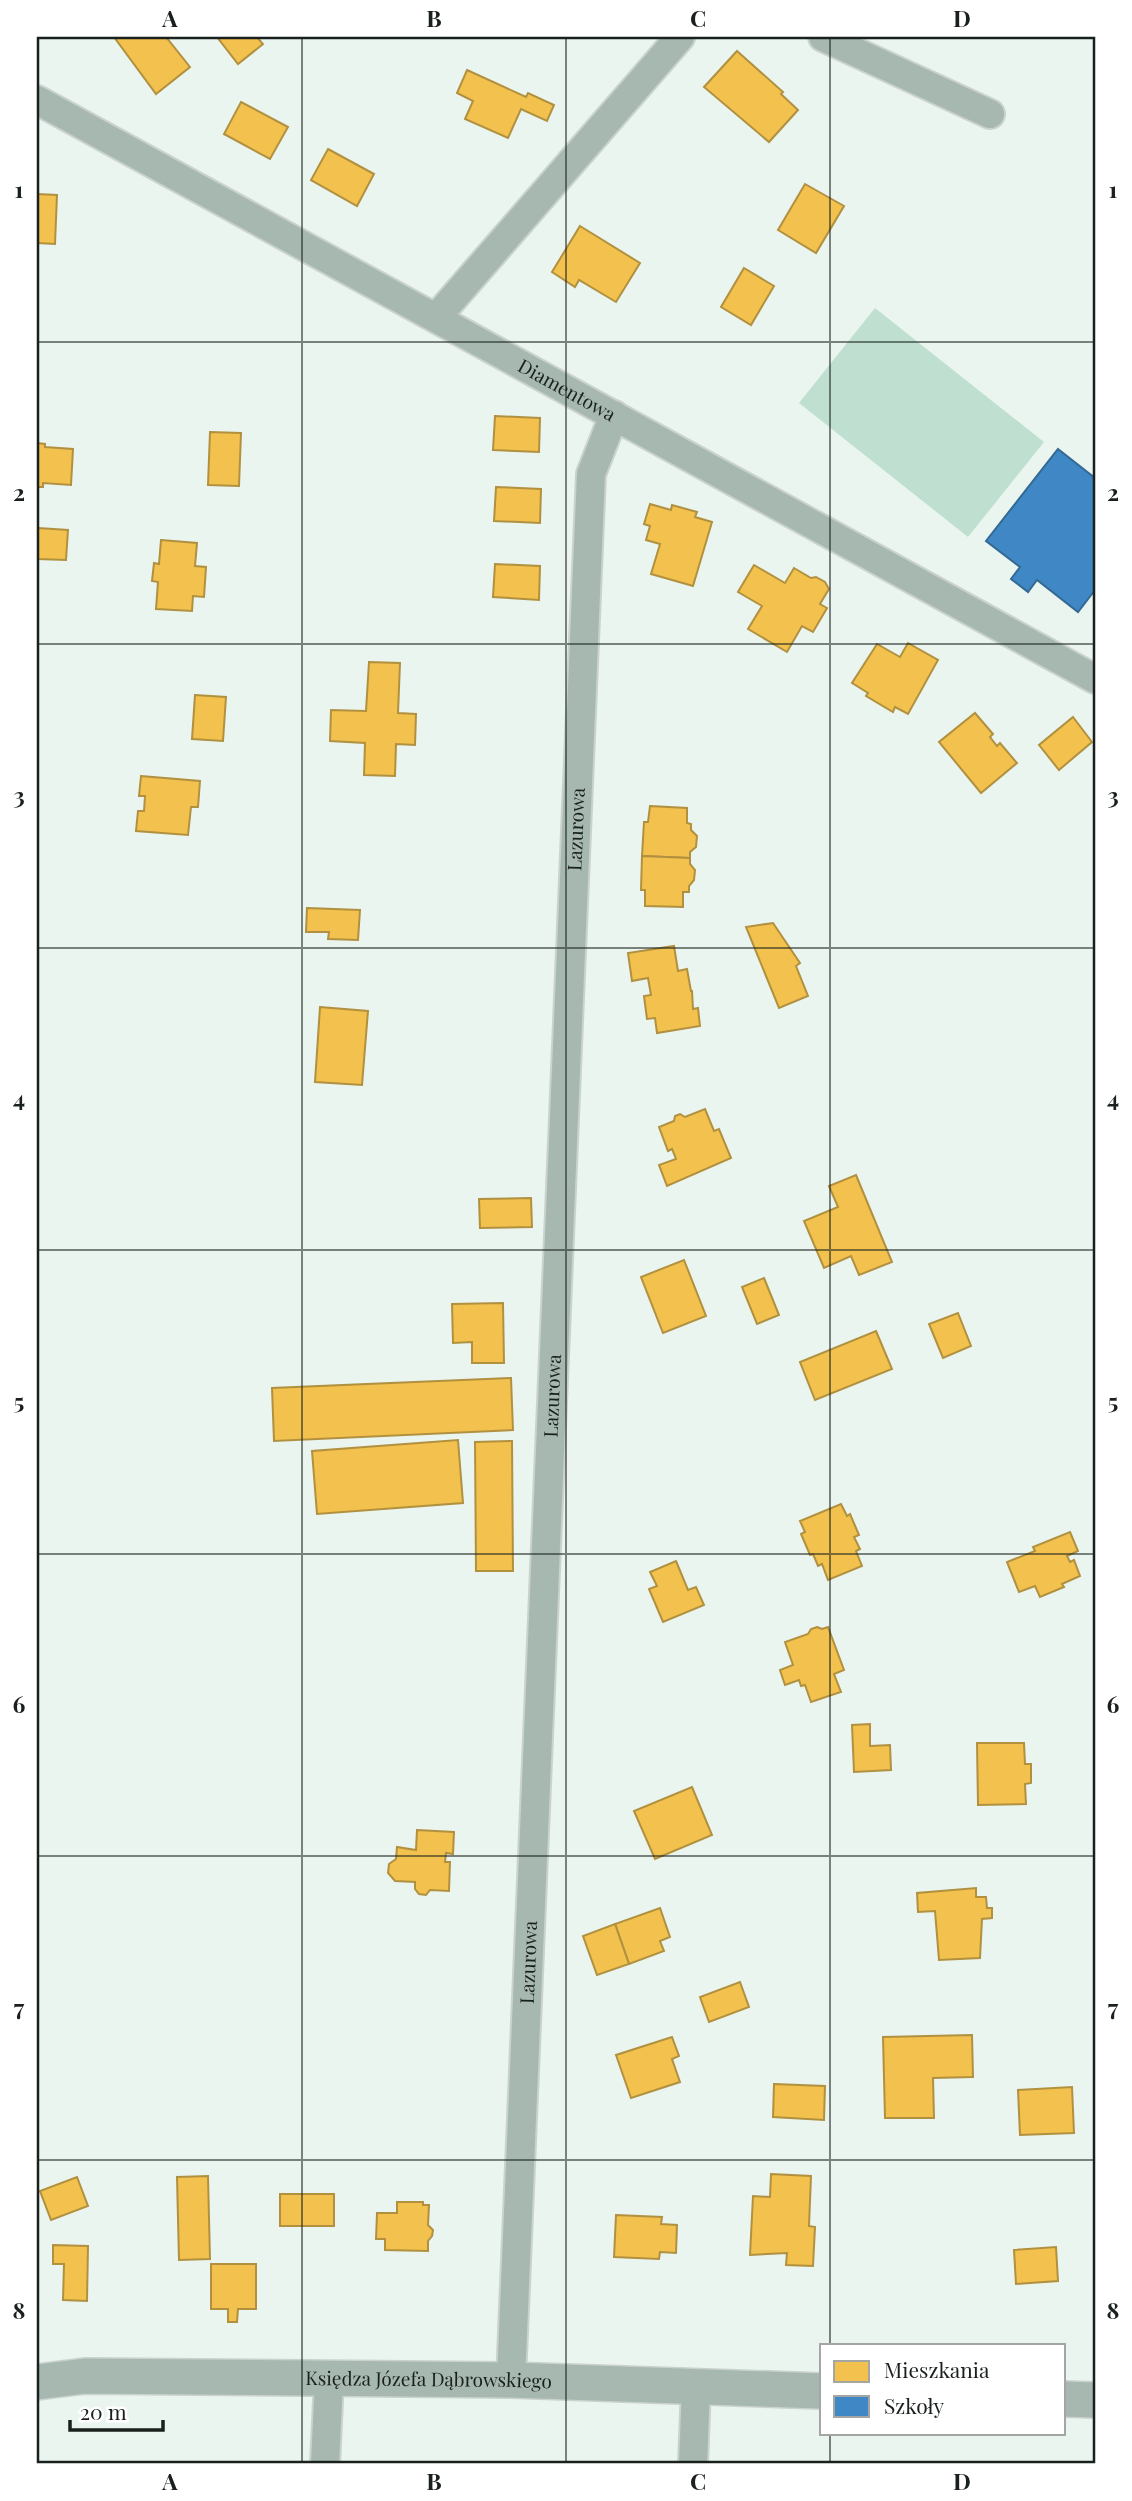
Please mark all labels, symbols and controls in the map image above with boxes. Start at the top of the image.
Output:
text: A [161,2,178,33]
text: B [426,2,442,33]
text: C [690,2,706,33]
text: D [953,2,971,33]
text: 1 [15,173,24,204]
text: 1 [1109,173,1118,204]
street label: Diamentowa [514,352,621,427]
text: 2 [13,476,25,507]
text: 2 [1107,476,1119,507]
text: 3 [13,779,25,810]
text: 3 [1107,779,1119,810]
street label: Lazurowa [560,787,590,871]
text: 4 [13,1082,25,1113]
text: 4 [1107,1082,1119,1113]
street label: Lazurowa [537,1353,566,1438]
text: 5 [14,1385,24,1416]
text: 5 [1108,1385,1118,1416]
text: 6 [13,1688,26,1719]
text: 6 [1107,1688,1120,1719]
street label: Lazurowa [513,1920,542,2004]
text: 7 [14,1991,25,2022]
text: 7 [1108,1991,1119,2022]
text: 8 [13,2294,25,2325]
text: 8 [1107,2294,1119,2325]
legend [820,2344,1066,2434]
text: Mieszkania [884,2355,990,2383]
street label: Księdza Józefa Dąbrowskiego [305,2364,552,2393]
scale bar [70,2389,163,2433]
text: Szkoły [884,2391,945,2419]
text: 20 m [80,2397,127,2425]
text: A [161,2465,178,2496]
text: B [426,2465,442,2496]
text: C [690,2465,706,2496]
text: D [953,2465,971,2496]

